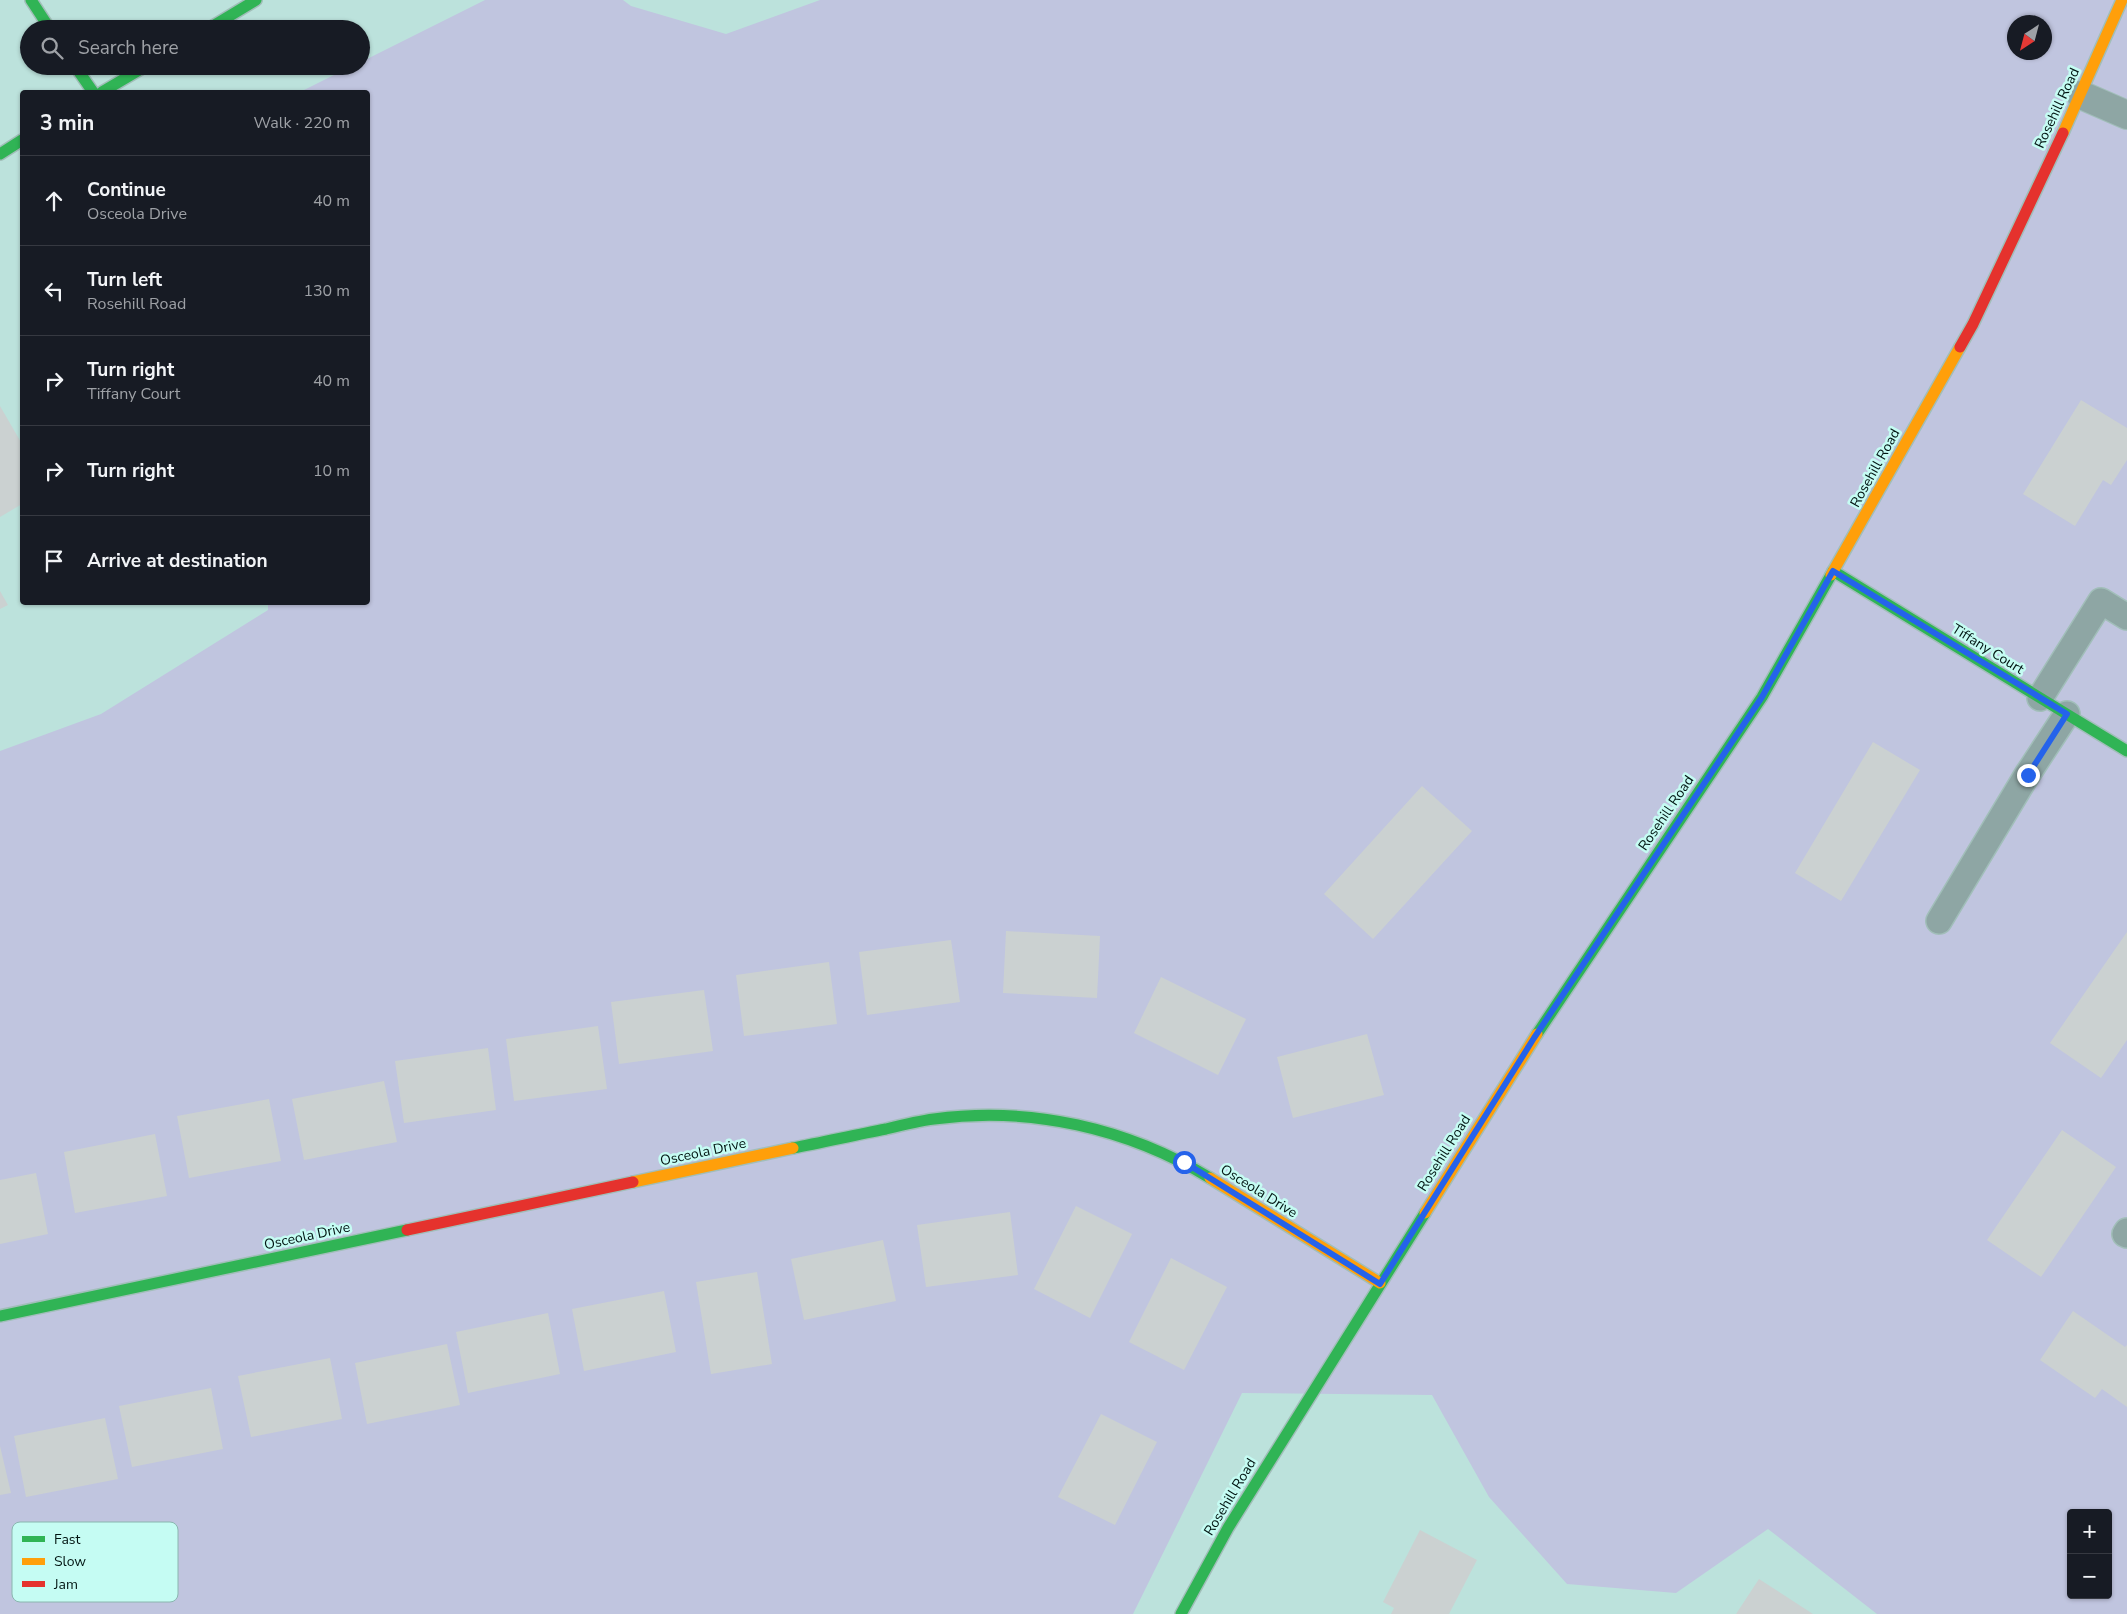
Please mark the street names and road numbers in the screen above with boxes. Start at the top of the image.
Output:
street label: Rosehill Road [2030,65,2084,151]
street label: Rosehill Road [1846,425,1904,511]
street label: Tiffany Court [1948,619,2028,679]
street label: Rosehill Road [1634,772,1698,854]
street label: Rosehill Road [1413,1111,1475,1195]
street label: Osceola Drive [658,1134,748,1170]
street label: Osceola Drive [1217,1160,1301,1222]
street label: Osceola Drive [262,1218,352,1254]
street label: Rosehill Road [1199,1455,1261,1539]

